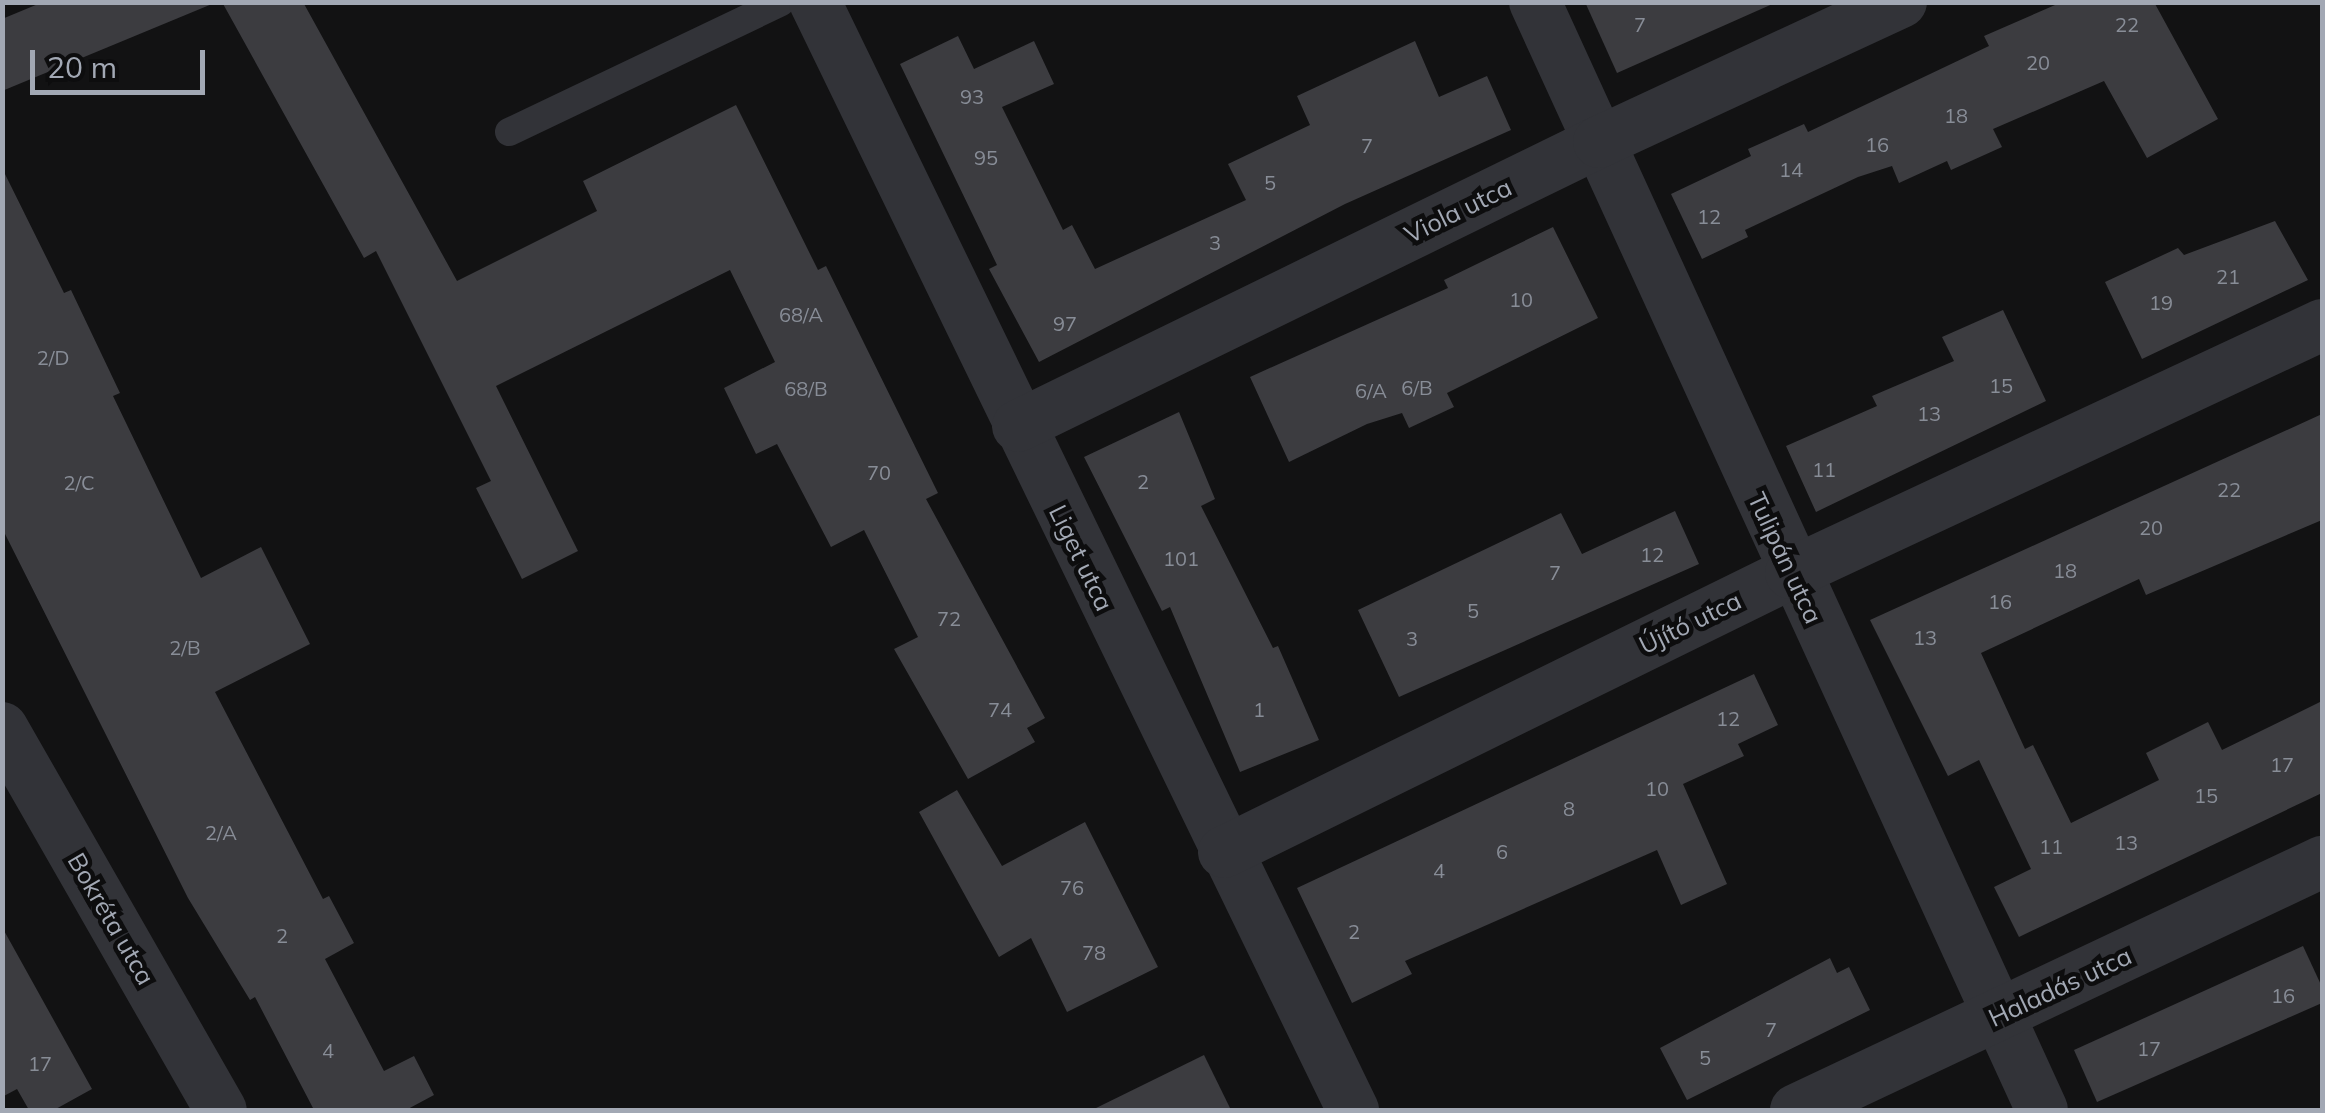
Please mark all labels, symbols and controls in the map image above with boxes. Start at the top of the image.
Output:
house number: 7 [1634,12,1646,36]
house number: 22 [2115,12,2139,36]
scale bar [35,30,210,92]
text: 20 m [47,48,117,86]
house number: 20 [2026,50,2050,74]
house number: 93 [960,84,984,108]
house number: 18 [1944,103,1968,127]
house number: 16 [1865,132,1889,156]
house number: 7 [1361,133,1373,157]
house number: 95 [974,145,998,169]
house number: 14 [1779,157,1803,181]
house number: 5 [1264,170,1276,194]
street label: Viola utca [1400,172,1516,250]
house number: 12 [1697,204,1721,228]
house number: 3 [1209,230,1221,254]
house number: 21 [2216,264,2240,288]
house number: 10 [1509,287,1533,311]
house number: 19 [2149,290,2173,314]
house number: 68/A [779,302,823,326]
house number: 97 [1053,311,1077,335]
house number: 2/D [37,345,69,369]
house number: 15 [1989,373,2013,397]
house number: 6/B [1401,375,1433,399]
house number: 68/B [784,376,828,400]
house number: 6/A [1355,378,1387,402]
house number: 13 [1917,401,1941,425]
house number: 11 [1812,457,1836,481]
house number: 70 [867,460,891,484]
house number: 2 [1137,469,1149,493]
house number: 2/C [63,470,95,494]
house number: 22 [2217,477,2241,501]
street label: Tulipán utca [1742,488,1828,628]
street label: Liget utca [1043,500,1119,616]
house number: 20 [2139,515,2163,539]
house number: 12 [1640,542,1664,566]
house number: 101 [1163,546,1199,570]
house number: 18 [2053,558,2077,582]
house number: 7 [1549,560,1561,584]
street label: Újító utca [1634,585,1746,661]
house number: 16 [1988,589,2012,613]
house number: 5 [1467,598,1479,622]
house number: 72 [937,606,961,630]
house number: 13 [1913,625,1937,649]
house number: 3 [1406,626,1418,650]
house number: 2/B [169,635,201,659]
house number: 74 [988,697,1012,721]
house number: 1 [1253,697,1265,721]
house number: 12 [1716,706,1740,730]
house number: 17 [2270,752,2294,776]
house number: 10 [1645,776,1669,800]
house number: 15 [2194,783,2218,807]
house number: 8 [1563,796,1575,820]
house number: 2/A [205,820,237,844]
house number: 13 [2114,830,2138,854]
house number: 11 [2039,834,2063,858]
house number: 6 [1496,839,1508,863]
street label: Bokréta utca [61,848,161,990]
house number: 4 [1433,858,1445,882]
house number: 76 [1060,875,1084,899]
house number: 2 [1348,919,1360,943]
house number: 2 [276,923,288,947]
house number: 78 [1082,940,1106,964]
street label: Haladás utca [1984,941,2136,1033]
house number: 16 [2271,983,2295,1007]
house number: 7 [1765,1017,1777,1041]
house number: 17 [2137,1036,2161,1060]
house number: 4 [322,1038,334,1062]
house number: 5 [1699,1045,1711,1069]
house number: 17 [28,1051,52,1075]

